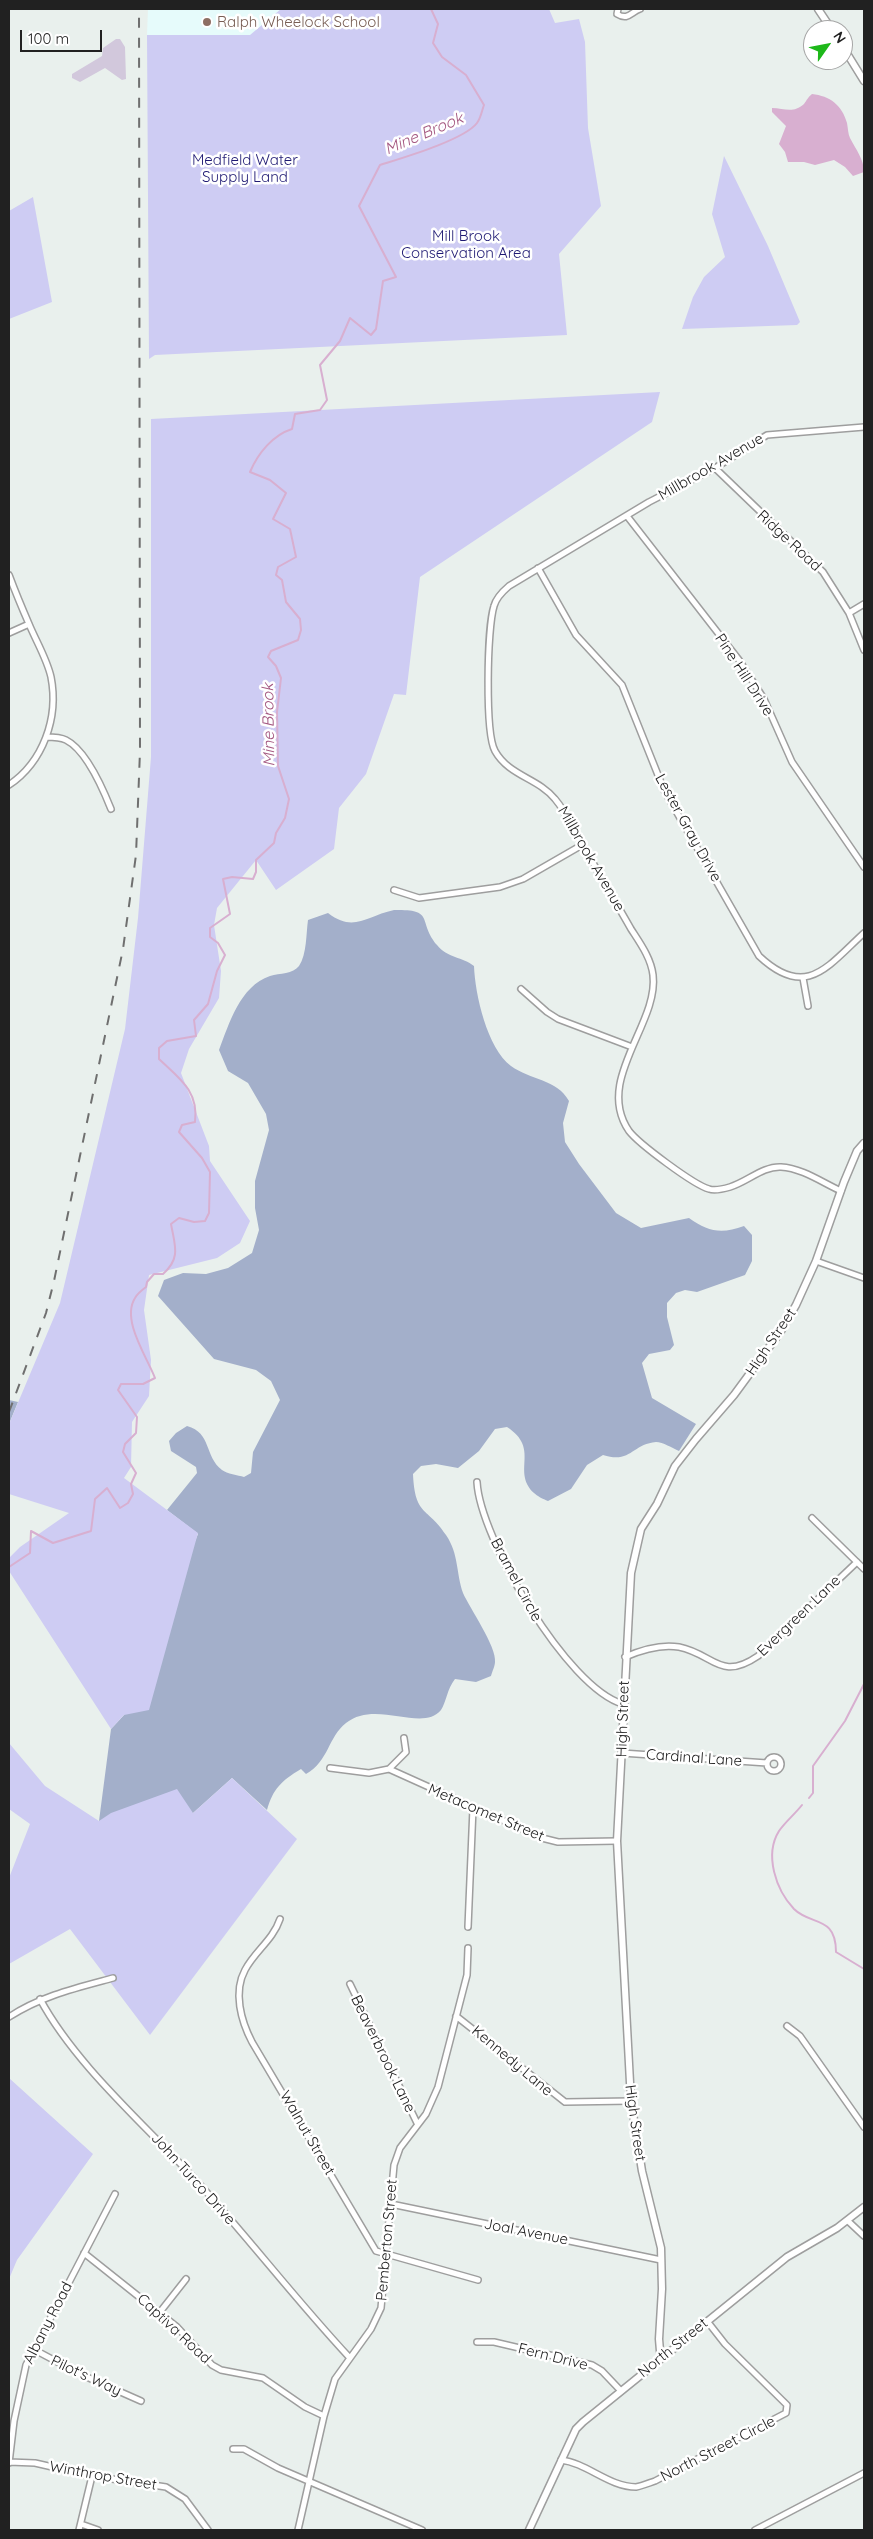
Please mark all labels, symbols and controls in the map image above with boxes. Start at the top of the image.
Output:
place label: Ralph Wheelock School [217,13,380,31]
marker: Ralph Wheelock School [201,16,213,28]
scale bar [22,20,105,52]
north arrow [803,20,853,70]
text: N [829,28,850,47]
text: 100 m [28,29,69,48]
water label: Mine Brook [382,109,466,159]
park label: Medfield Water Supply Land [192,151,298,186]
park label: Mill Brook Conservation Area [401,227,531,262]
street label: Millbrook Avenue [655,430,767,504]
street label: Ridge Road [753,507,825,575]
street label: Pine Hill Drive [711,630,777,720]
water label: Mine Brook [259,683,279,767]
street label: Lester Gray Drive [651,771,725,885]
street label: Millbrook Avenue [554,803,628,915]
street label: High Street [742,1305,800,1379]
street label: Bramel Circle [486,1535,546,1625]
street label: Evergreen Lane [754,1572,844,1660]
street label: High Street [613,1680,633,1758]
street label: Cardinal Lane [645,1746,743,1770]
street label: Metacomet Street [425,1780,547,1846]
street label: Beaverbrook Lane [347,1992,419,2116]
street label: Kennedy Lane [468,2022,556,2100]
street label: High Street [621,2084,649,2162]
street label: Walnut Street [276,2088,338,2178]
street label: John Turco Drive [147,2129,239,2229]
street label: Pemberton Street [373,2178,401,2302]
street label: Joal Avenue [482,2215,570,2249]
street label: Albany Road [20,2279,76,2367]
street label: Captiva Road [133,2290,215,2368]
street label: North Street [635,2314,711,2382]
street label: Fern Drive [516,2340,590,2374]
street label: Pilot's Way [48,2352,124,2400]
street label: North Street Circle [658,2412,778,2486]
street label: Winthrop Street [48,2458,158,2494]

